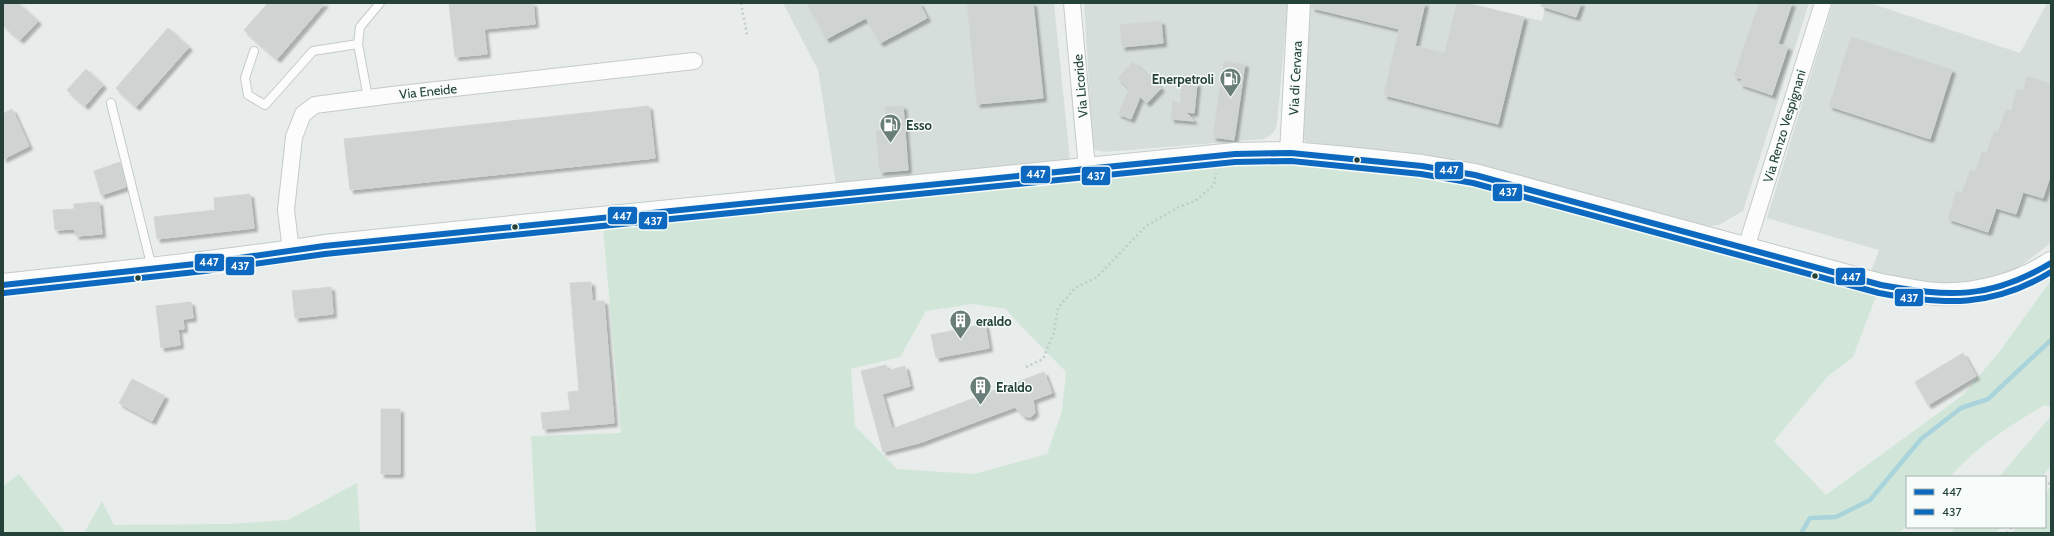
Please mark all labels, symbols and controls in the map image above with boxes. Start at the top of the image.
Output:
street label: Via di Cervara [1285,40,1305,116]
street label: Via Licoride [1069,53,1091,118]
fuel station icon: Enerpetroli [1217,66,1243,99]
street label: Via Renzo Vespignani [1759,68,1809,184]
place label: Enerpetroli [1152,71,1214,87]
street label: Via Eneide [398,80,458,102]
fuel station icon: Esso [878,112,904,145]
place label: Esso [906,117,932,133]
unlabelled marker [1352,155,1362,165]
line badge: 447 [1434,161,1464,180]
text: 447 [1439,163,1459,177]
line badge: 447 [1020,165,1051,184]
line badge: 437 [1081,166,1111,186]
text: 447 [1026,167,1046,181]
text: 437 [1087,169,1106,183]
line badge: 437 [1492,183,1523,202]
text: 437 [1499,185,1518,199]
line badge: 447 [607,206,638,225]
text: 447 [612,209,632,223]
line badge: 437 [638,211,668,230]
text: 437 [644,214,663,228]
unlabelled marker [510,222,520,232]
line badge: 447 [194,253,225,272]
text: 447 [199,255,219,269]
line badge: 437 [225,256,255,276]
text: 437 [231,259,250,273]
line badge: 447 [1835,267,1866,286]
text: 447 [1841,270,1861,284]
unlabelled marker [1810,271,1820,281]
unlabelled marker [133,273,143,283]
line badge: 437 [1894,288,1924,307]
text: 437 [1900,291,1919,305]
building icon: eraldo [948,308,974,341]
place label: eraldo [976,313,1012,329]
building icon: Eraldo [968,374,994,407]
place label: Eraldo [996,379,1033,395]
legend [1906,476,2046,528]
text: 447 [1942,484,1962,499]
text: 437 [1942,504,1961,519]

